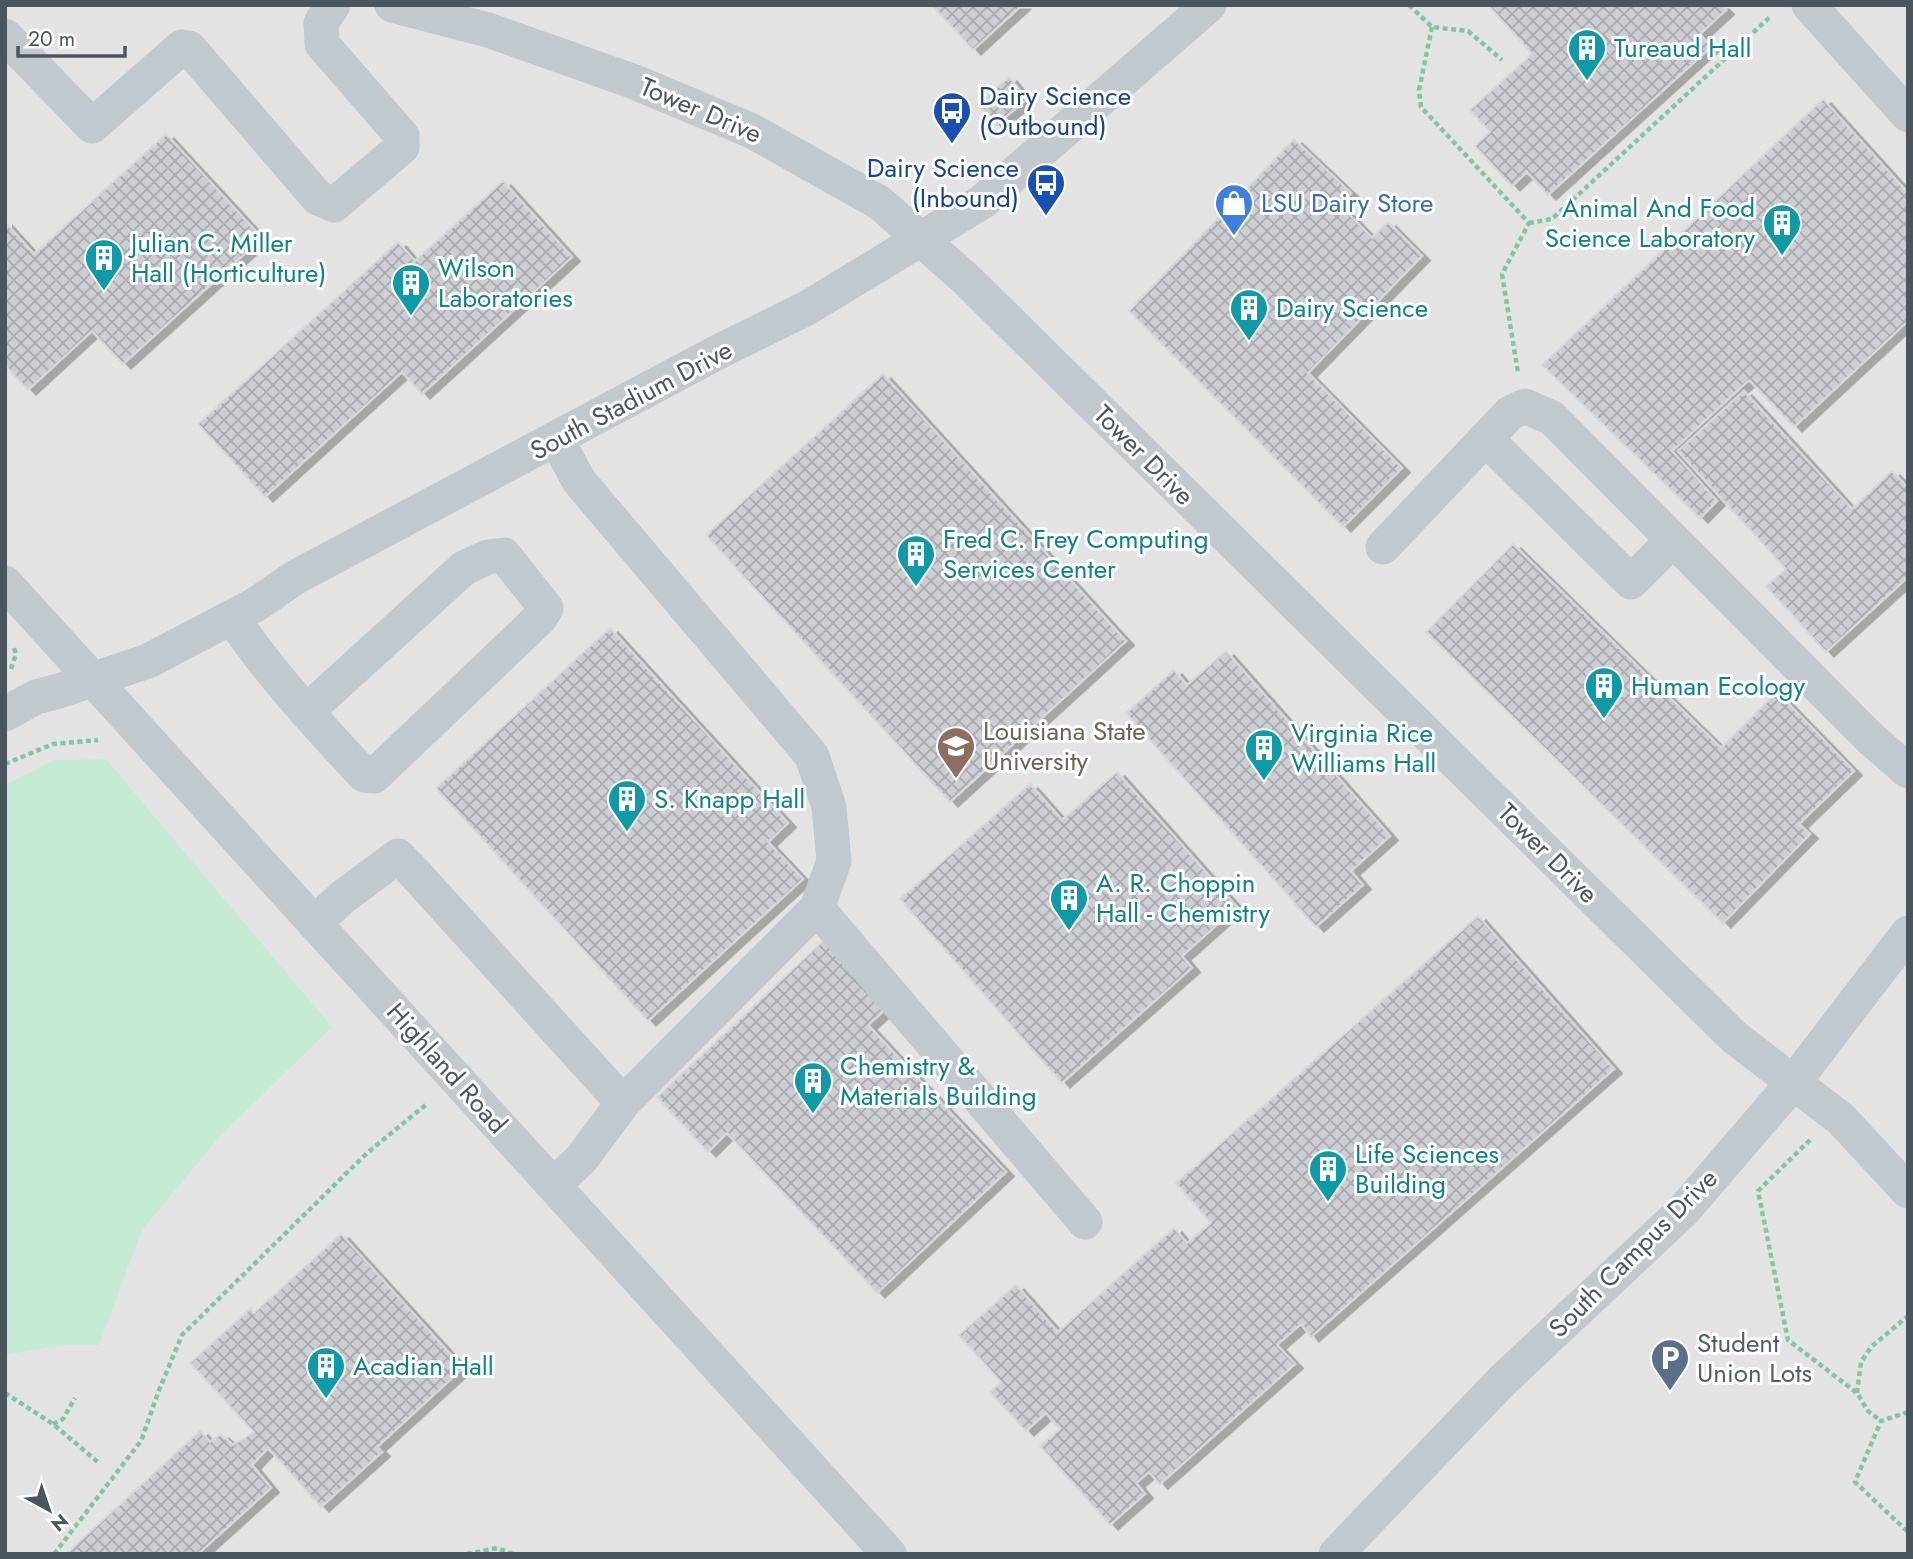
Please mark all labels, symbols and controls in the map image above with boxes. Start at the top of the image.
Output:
scale bar [18,14,124,58]
text: 20 m [28,24,75,54]
building icon: Tureaud Hall [1566,27,1608,82]
place label: Tureaud Hall [1614,29,1751,67]
street label: Tower Drive [634,67,768,153]
place label: Dairy Science (Outbound) [979,77,1131,145]
bus stop icon: Dairy Science (Outbound) [931,90,973,145]
place label: Dairy Science (Inbound) [867,149,1019,217]
bus stop icon: Dairy Science (Inbound) [1025,162,1067,217]
shop icon: LSU Dairy Store [1213,182,1255,237]
place label: LSU Dairy Store [1261,184,1434,222]
place label: Animal And Food Science Laboratory [1545,189,1756,257]
building icon: Animal And Food Science Laboratory [1761,202,1803,257]
place label: Julian C. Miller Hall (Horticulture) [128,224,327,292]
building icon: Julian C. Miller Hall (Horticulture) [83,237,125,292]
place label: Wilson Laboratories [438,249,573,317]
building icon: Wilson Laboratories [390,262,432,317]
building icon: Dairy Science [1228,287,1270,342]
place label: Dairy Science [1276,289,1428,327]
street label: South Stadium Drive [523,331,739,469]
street label: Tower Drive [1085,396,1203,514]
place label: Fred C. Frey Computing Services Center [943,520,1209,588]
building icon: Fred C. Frey Computing Services Center [895,533,937,588]
building icon: Human Ecology [1583,665,1625,720]
place label: Human Ecology [1631,667,1805,705]
place label: Louisiana State University [983,712,1146,780]
place label: Virginia Rice Williams Hall [1291,714,1436,782]
school or university icon: Louisiana State University [935,725,977,780]
building icon: Virginia Rice Williams Hall [1243,727,1285,782]
building icon: S. Knapp Hall [606,778,648,833]
place label: S. Knapp Hall [654,780,805,818]
street label: Tower Drive [1489,794,1607,912]
place label: A. R. Choppin Hall - Chemistry [1096,864,1270,932]
building icon: A. R. Choppin Hall - Chemistry [1048,877,1090,932]
street label: Highland Road [378,994,516,1142]
place label: Chemistry & Materials Building [840,1047,1037,1115]
building icon: Chemistry & Materials Building [792,1060,834,1115]
place label: Life Sciences Building [1355,1135,1499,1203]
building icon: Life Sciences Building [1307,1148,1349,1203]
street label: South Campus Drive [1540,1160,1726,1346]
place label: Student Union Lots [1697,1324,1812,1392]
parking icon: Student Union Lots [1649,1337,1691,1392]
building icon: Acadian Hall [305,1345,347,1400]
place label: Acadian Hall [353,1347,494,1385]
north arrow [14,1475,84,1545]
text: N [45,1507,74,1538]

